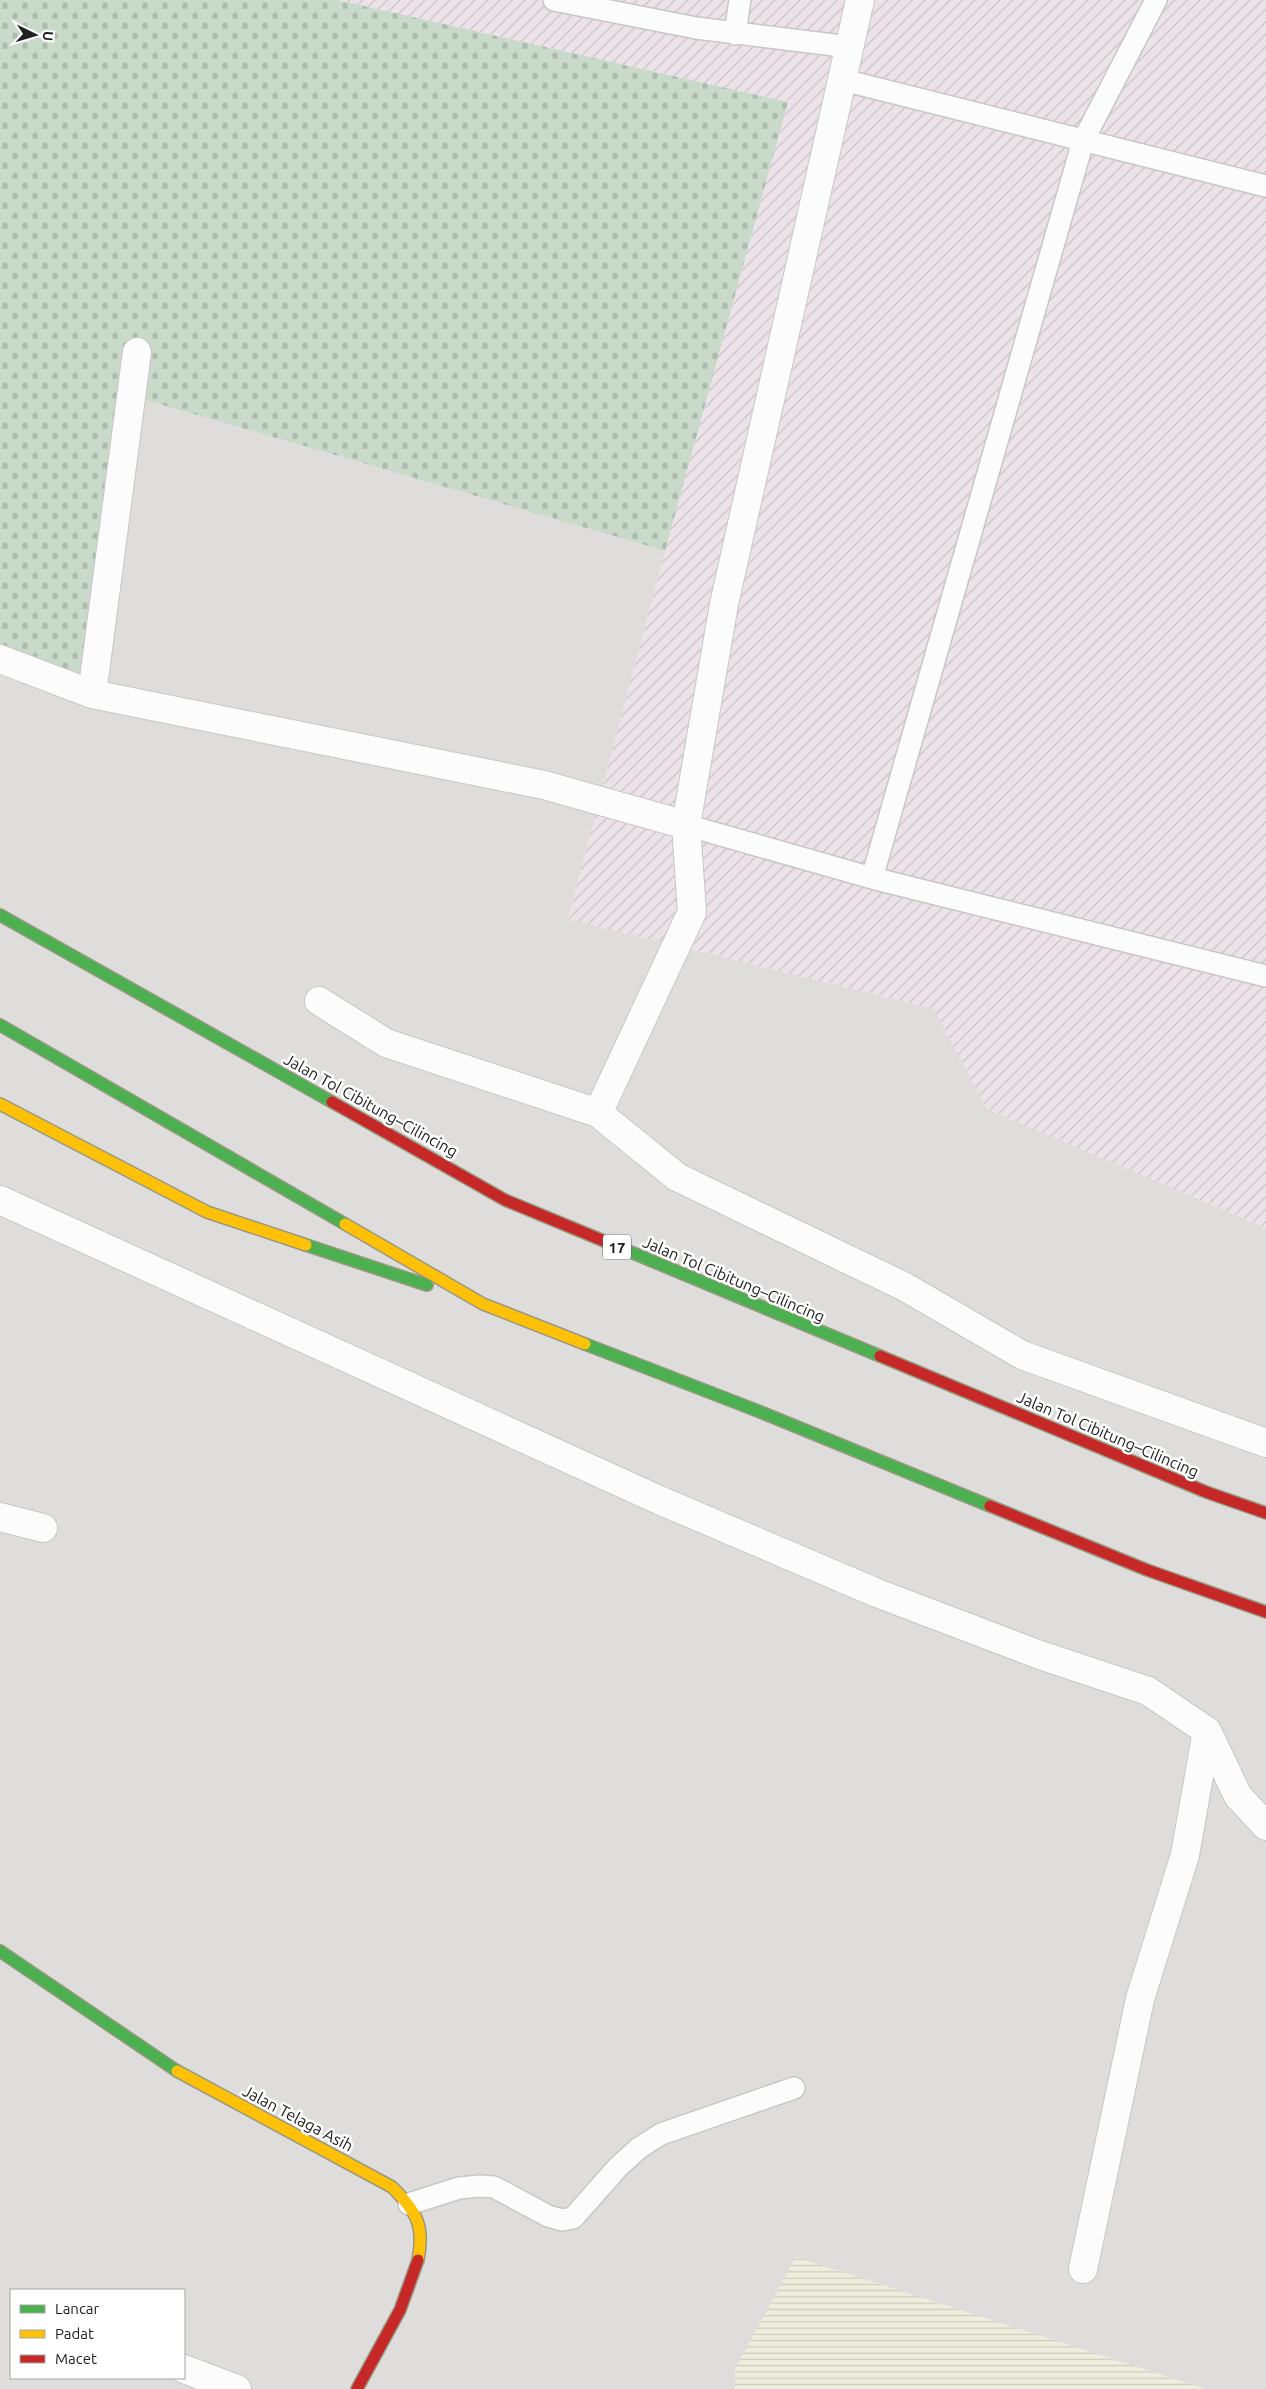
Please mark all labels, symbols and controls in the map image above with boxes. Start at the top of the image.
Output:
north arrow [10,10,60,60]
text: U [40,31,56,42]
street label: Jalan Tol Cibitung–Cilincing [281,1050,461,1160]
street label: Jalan Tol Cibitung–Cilincing [640,1232,828,1326]
road number: 17 [603,1234,631,1260]
street label: Jalan Tol Cibitung–Cilincing [1014,1387,1202,1481]
street label: Jalan Telaga Asih [240,2081,356,2155]
legend [10,2289,185,2379]
text: Lancar [55,2300,100,2317]
text: Padat [55,2325,94,2342]
text: Macet [55,2350,97,2367]

